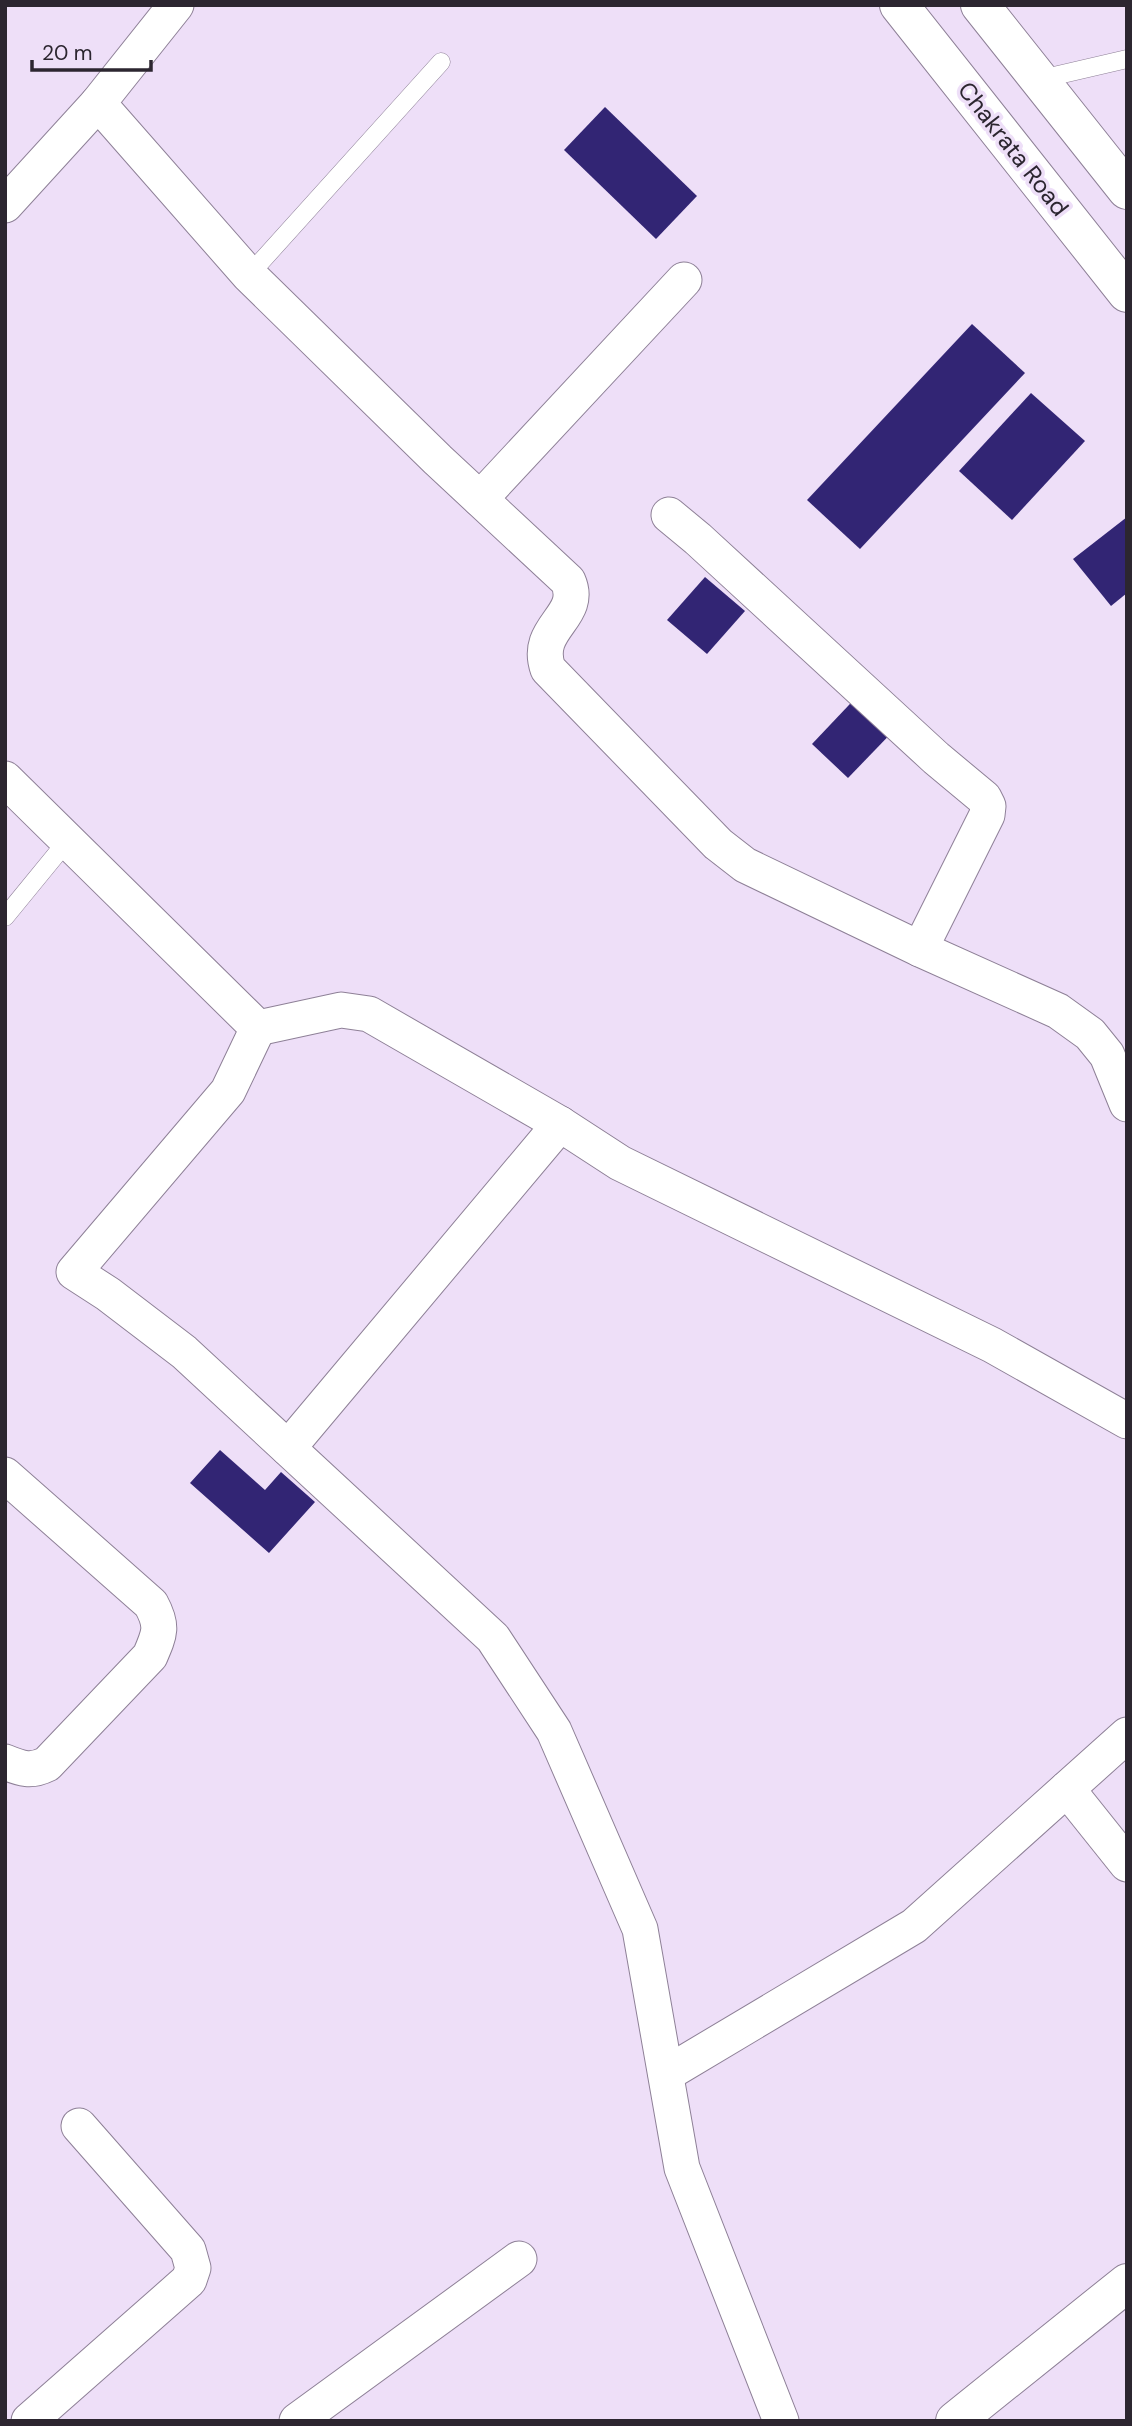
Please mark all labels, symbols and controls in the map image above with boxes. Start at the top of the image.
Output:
scale bar [32,28,150,72]
text: 20 m [42,39,93,67]
street label: Chakrata Road [951,75,1076,222]

